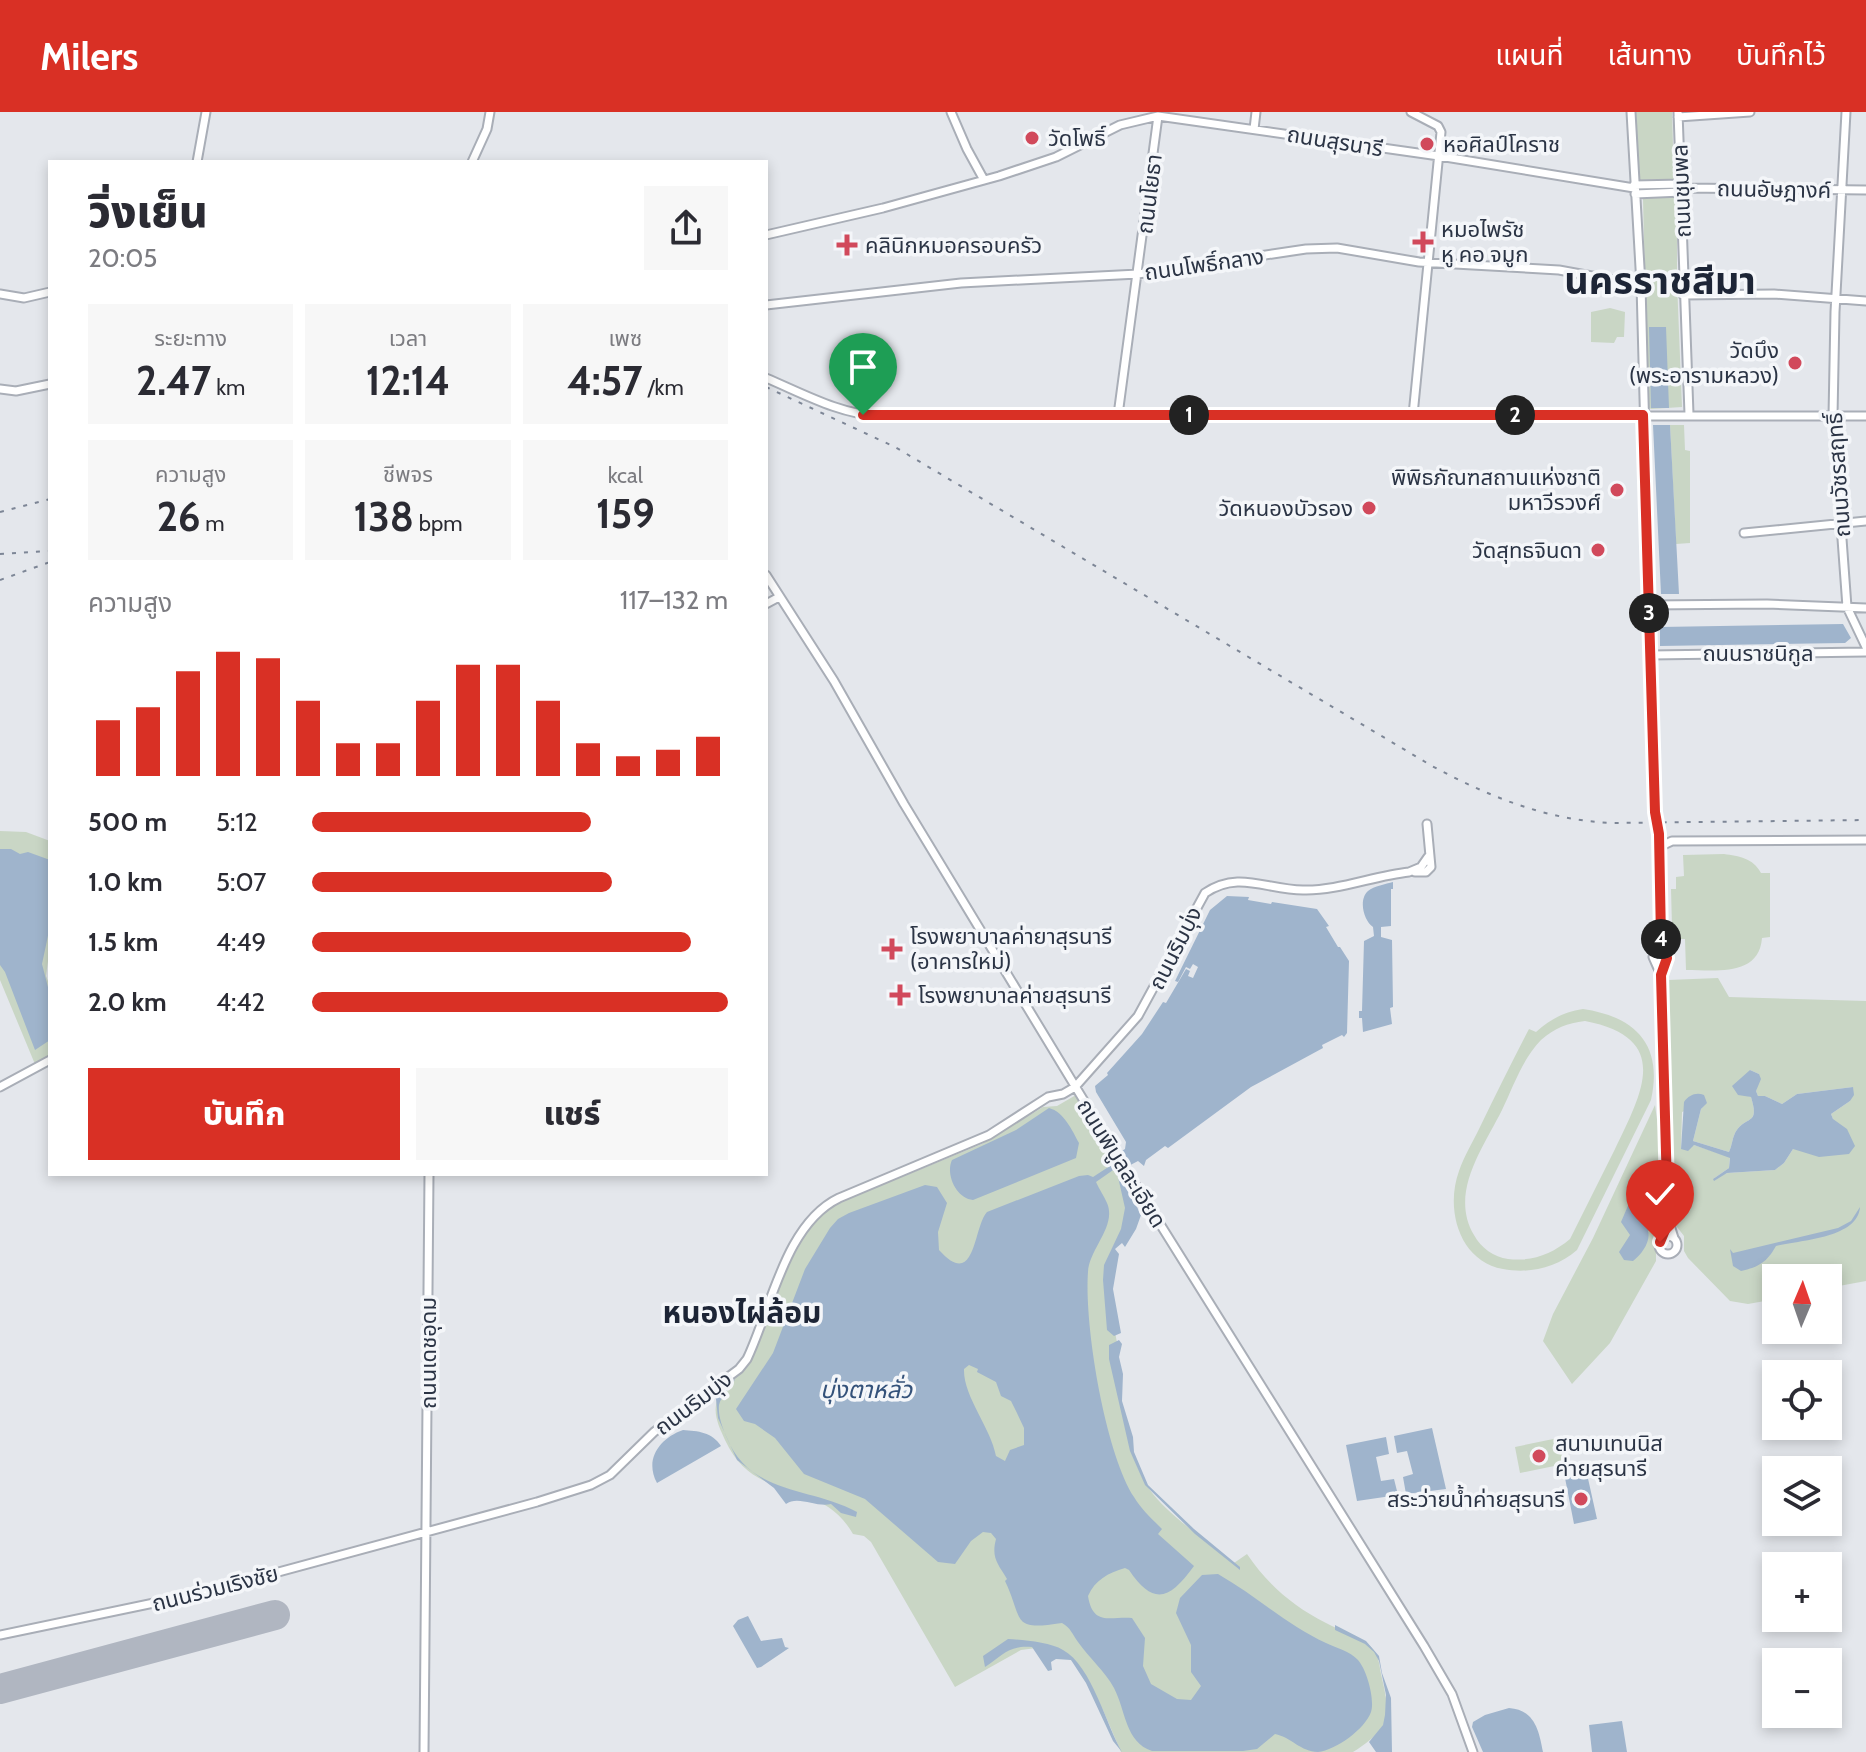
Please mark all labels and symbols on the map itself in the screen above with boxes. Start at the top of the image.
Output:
street label: ถนนสุรนารี [1285,121,1385,162]
place label: วัดโพธิ์ [1048,125,1106,152]
marker: วัดโพธิ์ [1023,129,1041,147]
place label: หอศิลป์โคราช [1443,131,1560,158]
marker: หอศิลป์โคราช [1418,135,1436,153]
street label: ถนนชุมพล [1666,144,1697,238]
street label: ถนนโยธา [1131,153,1168,236]
street label: ถนนอัษฎางค์ [1717,175,1831,204]
place label: หมอไพรัช หู คอ จมูก [1441,216,1528,268]
marker: หมอไพรัช หู คอ จมูก [1412,231,1434,253]
place label: คลินิกหมอครอบครัว [865,232,1042,259]
marker: คลินิกหมอครอบครัว [836,234,858,256]
street label: ถนนโพธิ์กลาง [1143,243,1266,286]
district label: นครราชสีมา [1564,257,1756,304]
pin [829,333,897,415]
place label: วัดบึง (พระอารามหลวง) [1629,337,1779,389]
marker: วัดบึง (พระอารามหลวง) [1786,354,1804,372]
pin: 1 [1169,395,1209,435]
pin: 2 [1495,395,1535,435]
street label: ถนนวัชรสฤทธิ์ [1821,411,1856,538]
place label: พิพิธภัณฑสถานแห่งชาติ มหาวีรวงศ์ [1391,464,1601,516]
marker: พิพิธภัณฑสถานแห่งชาติ มหาวีรวงศ์ [1608,481,1626,499]
place label: วัดหนองบัวรอง [1218,495,1353,522]
marker: วัดหนองบัวรอง [1360,499,1378,517]
place label: วัดสุทธจินดา [1472,537,1582,564]
marker: วัดสุทธจินดา [1589,541,1607,559]
pin: 3 [1629,593,1669,633]
street label: ถนนราชนิกูล [1702,640,1814,667]
street label: ถนนริมบุ่ง [1143,902,1208,994]
pin: 4 [1641,919,1681,959]
place label: โรงพยาบาลค่ายาสุรนารี (อาคารใหม่) [910,923,1112,975]
marker: โรงพยาบาลค่ายาสุรนารี (อาคารใหม่) [881,938,903,960]
place label: โรงพยาบาลค่ายสุรนารี [918,982,1111,1009]
marker: โรงพยาบาลค่ายสุรนารี [889,984,911,1006]
street label: ถนนพิบูลละเอียด [1071,1094,1172,1233]
pin [1626,1160,1694,1242]
north arrow [1762,1264,1842,1344]
district label: หนองไผ่ล้อม [663,1294,821,1331]
street label: ถนนเดชอุดม [415,1297,442,1409]
street label: ถนนริมบุ่ง [649,1366,737,1441]
water label: บุ่งตาหลั่ว [820,1374,913,1405]
place label: สนามเทนนิส ค่ายสุรนารี [1555,1430,1663,1482]
marker: สนามเทนนิส ค่ายสุรนารี [1530,1447,1548,1465]
place label: สระว่ายนํ้าค่ายสุรนารี [1387,1484,1565,1513]
marker: สระว่ายนํ้าค่ายสุรนารี [1572,1490,1590,1508]
street label: ถนนร่วมเริงชัย [149,1560,281,1617]

